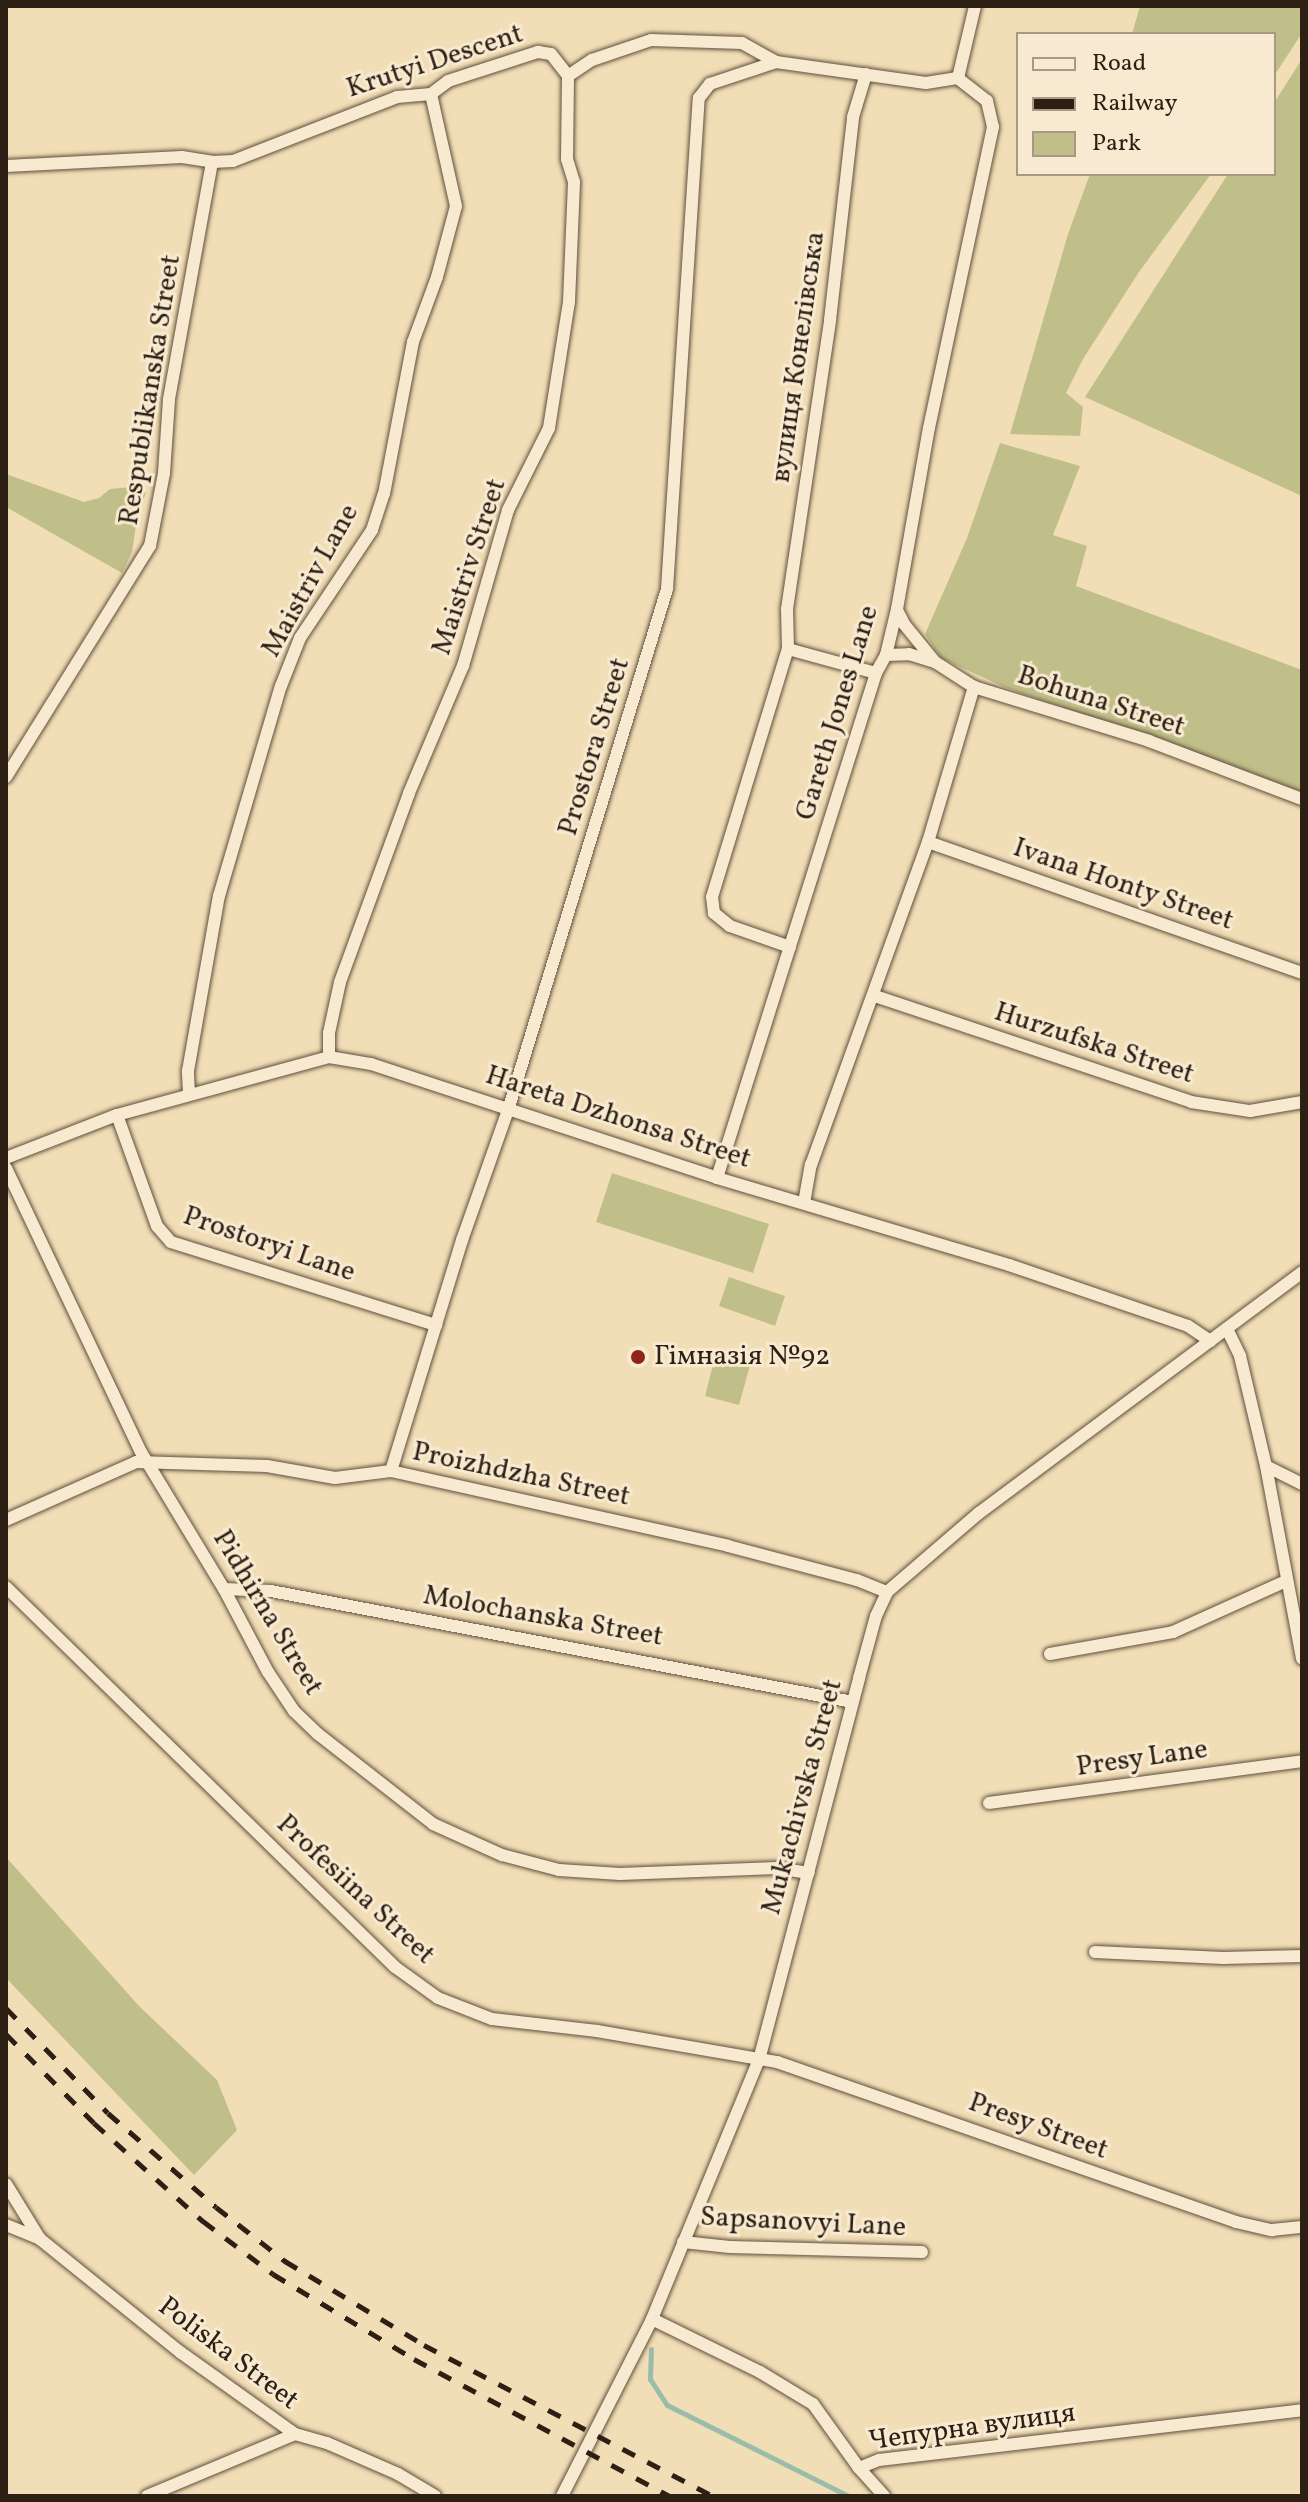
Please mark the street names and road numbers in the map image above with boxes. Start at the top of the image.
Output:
street label: Krutyi Descent [343,18,527,106]
street label: вулиця Конелівська [765,229,833,485]
street label: Respublikanska Street [113,252,189,528]
street label: Maistriv Street [426,474,514,660]
street label: Maistriv Lane [255,498,367,664]
street label: Gareth Jones Lane [789,602,887,824]
street label: Prostora Street [552,654,638,840]
street label: Bohuna Street [1013,659,1189,745]
street label: Ivana Honty Street [1008,831,1238,939]
street label: Hurzufska Street [990,996,1198,1092]
street label: Hareta Dzhonsa Street [481,1059,755,1177]
street label: Prostoryi Lane [179,1200,359,1290]
street label: Proizhdzha Street [409,1436,633,1514]
street label: Pidhirna Street [204,1524,330,1702]
street label: Molochanska Street [421,1579,665,1655]
street label: Mukachivska Street [755,1676,851,1918]
street label: Presy Lane [1074,1733,1210,1785]
street label: Profesiina Street [269,1808,441,1972]
street label: Presy Street [963,2086,1113,2168]
street label: Sapsanovyi Lane [699,2201,907,2245]
street label: Poliska Street [151,2290,305,2418]
street label: Чепурна вулиця [867,2397,1077,2459]

